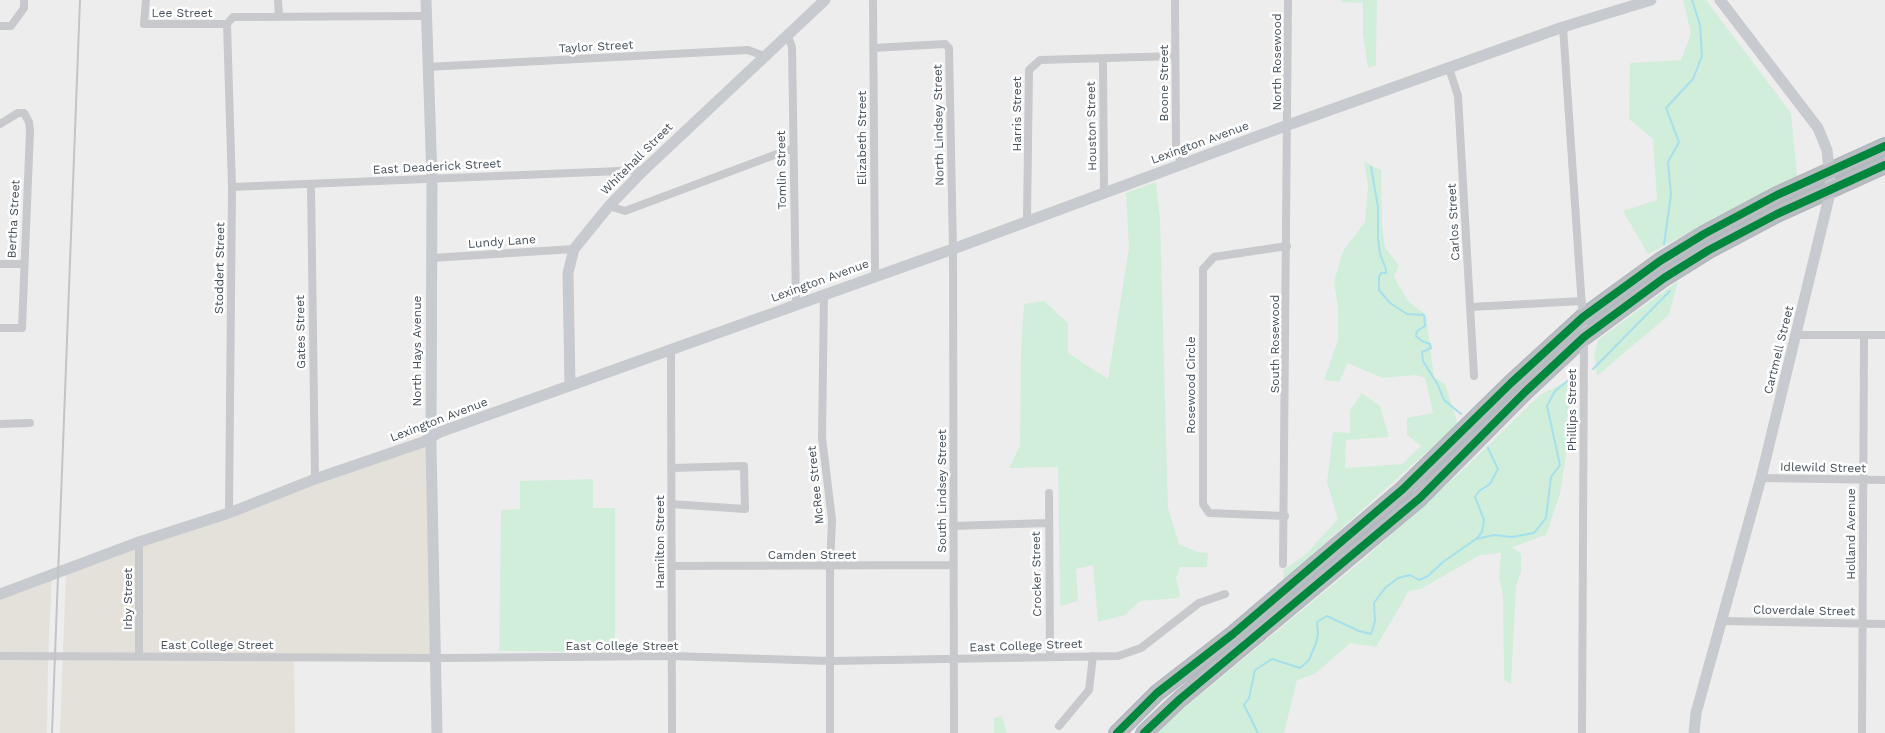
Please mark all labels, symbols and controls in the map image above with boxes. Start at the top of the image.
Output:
street label: Lee Street [151,6,213,20]
street label: North Rosewood [1270,14,1284,110]
street label: Taylor Street [558,38,634,56]
street label: Boone Street [1157,45,1171,121]
street label: North Lindsey Street [931,64,947,186]
street label: Harris Street [1010,76,1024,152]
street label: Houston Street [1084,81,1100,171]
street label: Elizabeth Street [855,91,869,185]
street label: Lexington Avenue [1149,119,1251,167]
street label: Whitehall Street [598,120,676,198]
street label: Tomlin Street [774,130,790,210]
street label: East Deaderick Street [372,156,502,178]
street label: Bertha Street [5,179,23,259]
street label: Carlos Street [1445,183,1463,261]
street label: Stoddert Street [212,222,228,314]
street label: Lundy Lane [468,232,536,252]
street label: Lexington Avenue [769,257,871,305]
street label: Gates Street [293,295,309,369]
street label: North Hays Avenue [410,295,424,407]
street label: South Rosewood [1268,295,1282,393]
street label: Cartmell Street [1761,304,1797,396]
street label: Rosewood Circle [1184,336,1198,434]
street label: Phillips Street [1565,369,1579,451]
street label: Lexington Avenue [388,395,490,445]
street label: South Lindsey Street [935,429,949,553]
street label: McRee Street [805,445,827,525]
street label: Idlewild Street [1780,460,1866,476]
street label: Holland Avenue [1844,488,1858,580]
street label: Hamilton Street [653,495,667,589]
street label: Crocker Street [1029,531,1045,617]
street label: Camden Street [768,548,856,562]
street label: Irby Street [121,568,135,630]
street label: Cloverdale Street [1753,603,1855,619]
street label: East College Street [969,637,1083,655]
street label: East College Street [160,638,274,652]
street label: East College Street [565,639,679,653]

